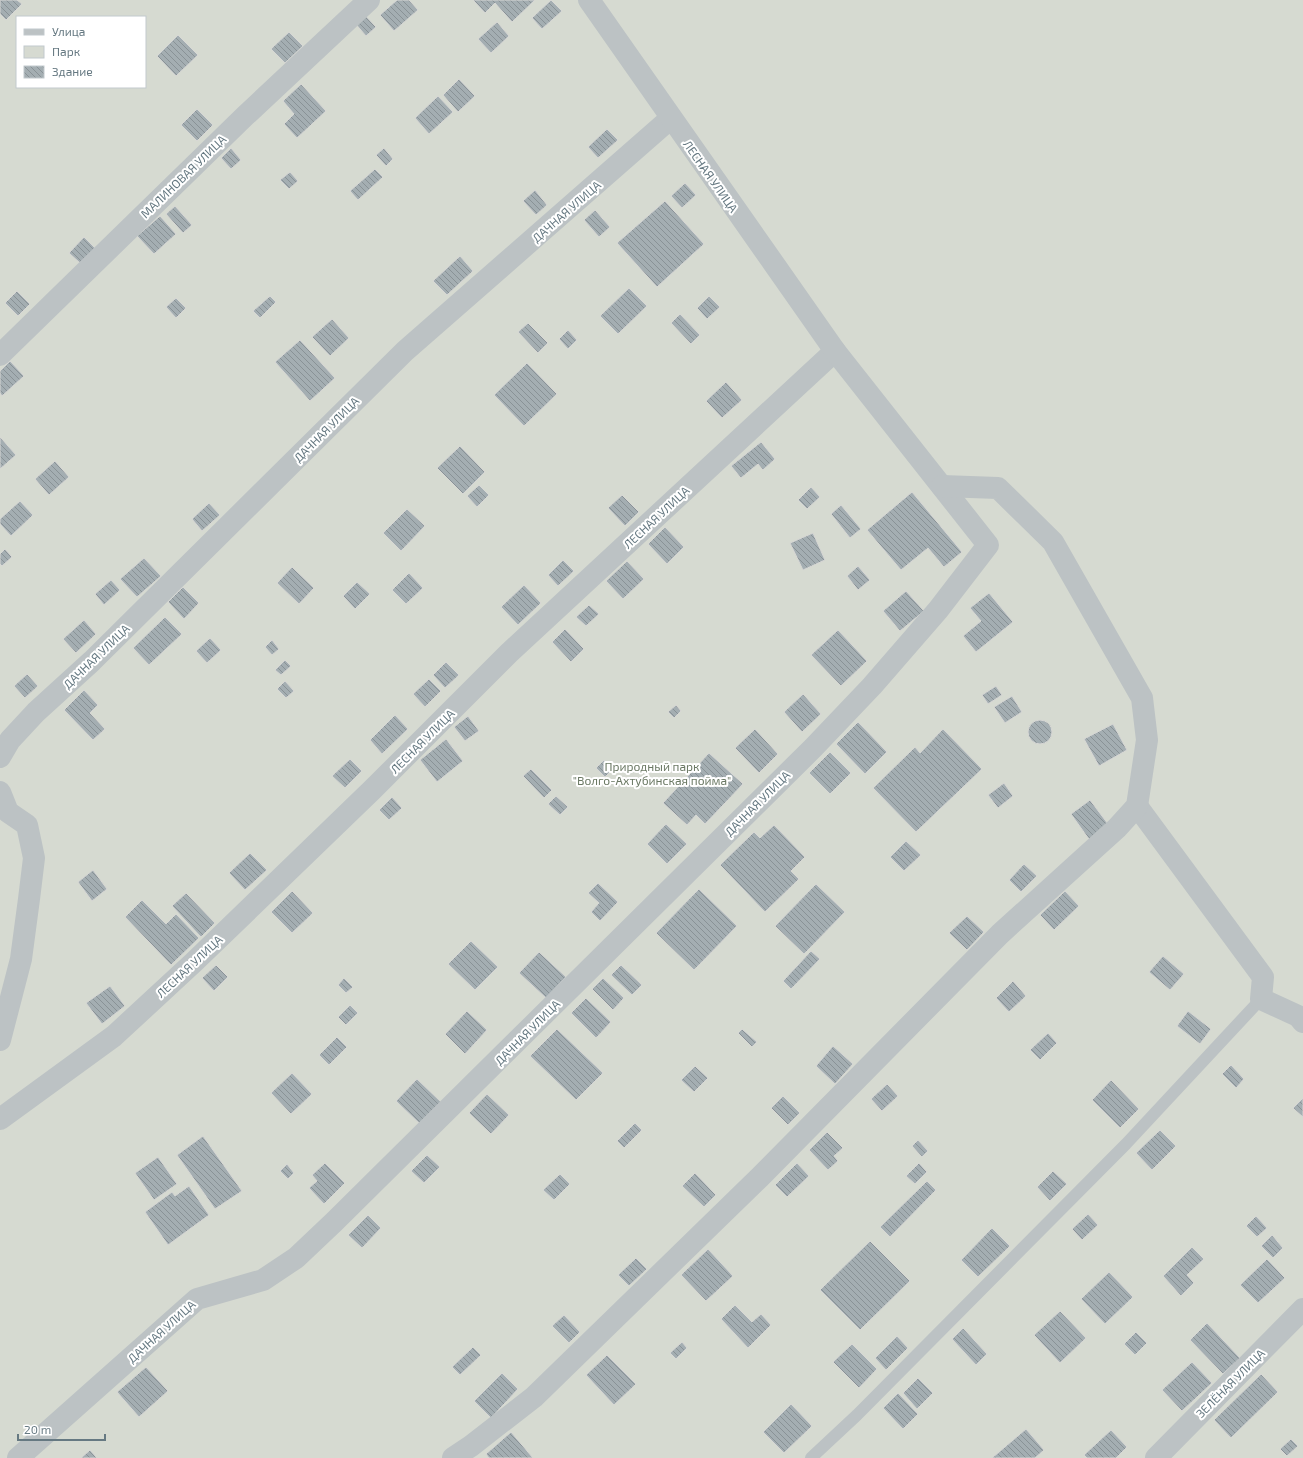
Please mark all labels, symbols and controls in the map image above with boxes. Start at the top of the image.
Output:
legend [16,16,146,88]
text: Улица [52,24,85,38]
text: Парк [52,44,81,58]
text: Здание [52,64,93,78]
street label: МАЛИНОВАЯ УЛИЦА [137,131,229,220]
street label: ЛЕСНАЯ УЛИЦА [681,137,741,215]
street label: ДАЧНАЯ УЛИЦА [529,177,604,245]
street label: ДАЧНАЯ УЛИЦА [290,393,362,465]
street label: ЛЕСНАЯ УЛИЦА [620,483,692,551]
street label: ДАЧНАЯ УЛИЦА [60,621,132,691]
street label: ЛЕСНАЯ УЛИЦА [387,706,457,776]
park label: Природный парк "Волго-Ахтубинская пойма" [573,759,731,788]
street label: ДАЧНАЯ УЛИЦА [721,767,793,839]
street label: ЛЕСНАЯ УЛИЦА [153,932,225,1000]
street label: ДАЧНАЯ УЛИЦА [491,996,563,1068]
street label: ДАЧНАЯ УЛИЦА [124,1297,198,1365]
street label: ЗЕЛЁНАЯ УЛИЦА [1193,1345,1268,1420]
scale bar [18,1416,105,1442]
text: 20 m [24,1422,51,1436]

